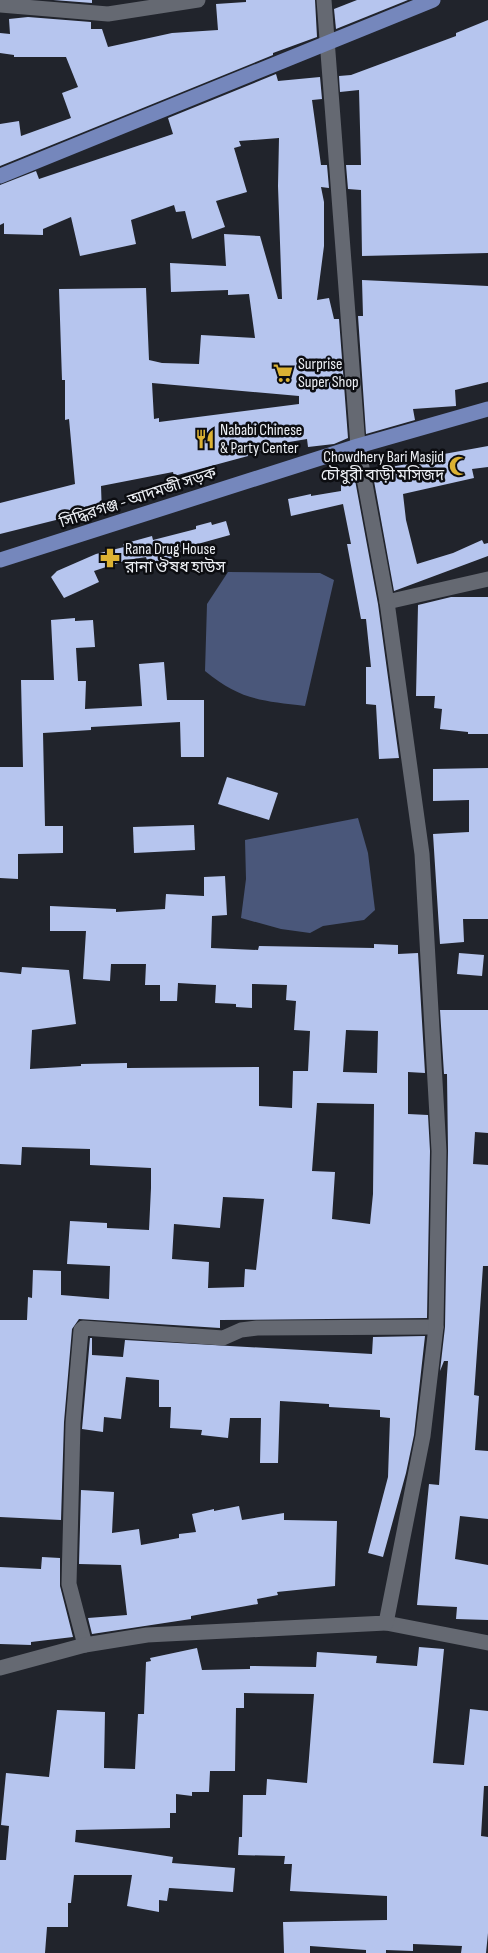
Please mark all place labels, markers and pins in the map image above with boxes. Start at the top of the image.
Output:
place label: Surprise Super Shop [298,355,359,392]
supermarket icon: Surprise Super Shop [272,362,294,384]
place label: Nababi Chinese & Party Center [220,421,302,458]
restaurant icon: Nababi Chinese & Party Center [194,428,216,450]
place label: Chowdhery Bari Masjid চৌধুরী বাড়ী মসিজদ [321,448,445,485]
mosque icon: Chowdhery Bari Masjid চৌধুরী বাড়ী মসিজদ [448,455,470,477]
place label: Rana Drug House রানা ঔষধ হাউস [124,540,226,577]
pharmacy icon: Rana Drug House রানা ঔষধ হাউস [99,547,121,569]

